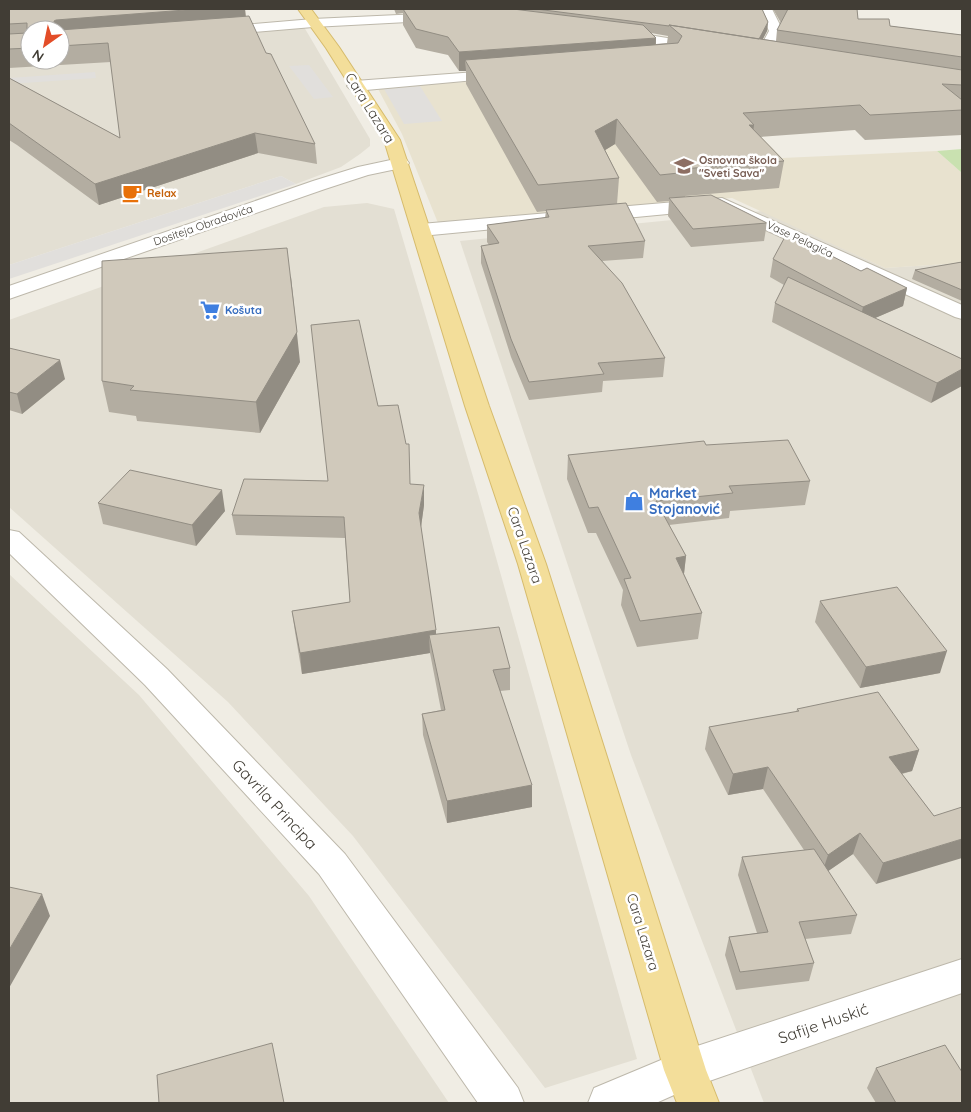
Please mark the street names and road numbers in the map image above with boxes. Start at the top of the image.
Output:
street label: Cara Lazara [341,69,399,147]
street label: Dositeja Obradovića [151,201,255,249]
street label: Vase Pelagića [765,218,835,260]
street label: Cara Lazara [503,504,547,586]
street label: Gavrila Principa [228,755,322,853]
street label: Cara Lazara [623,891,663,973]
street label: Safije Huskić [775,998,871,1048]

